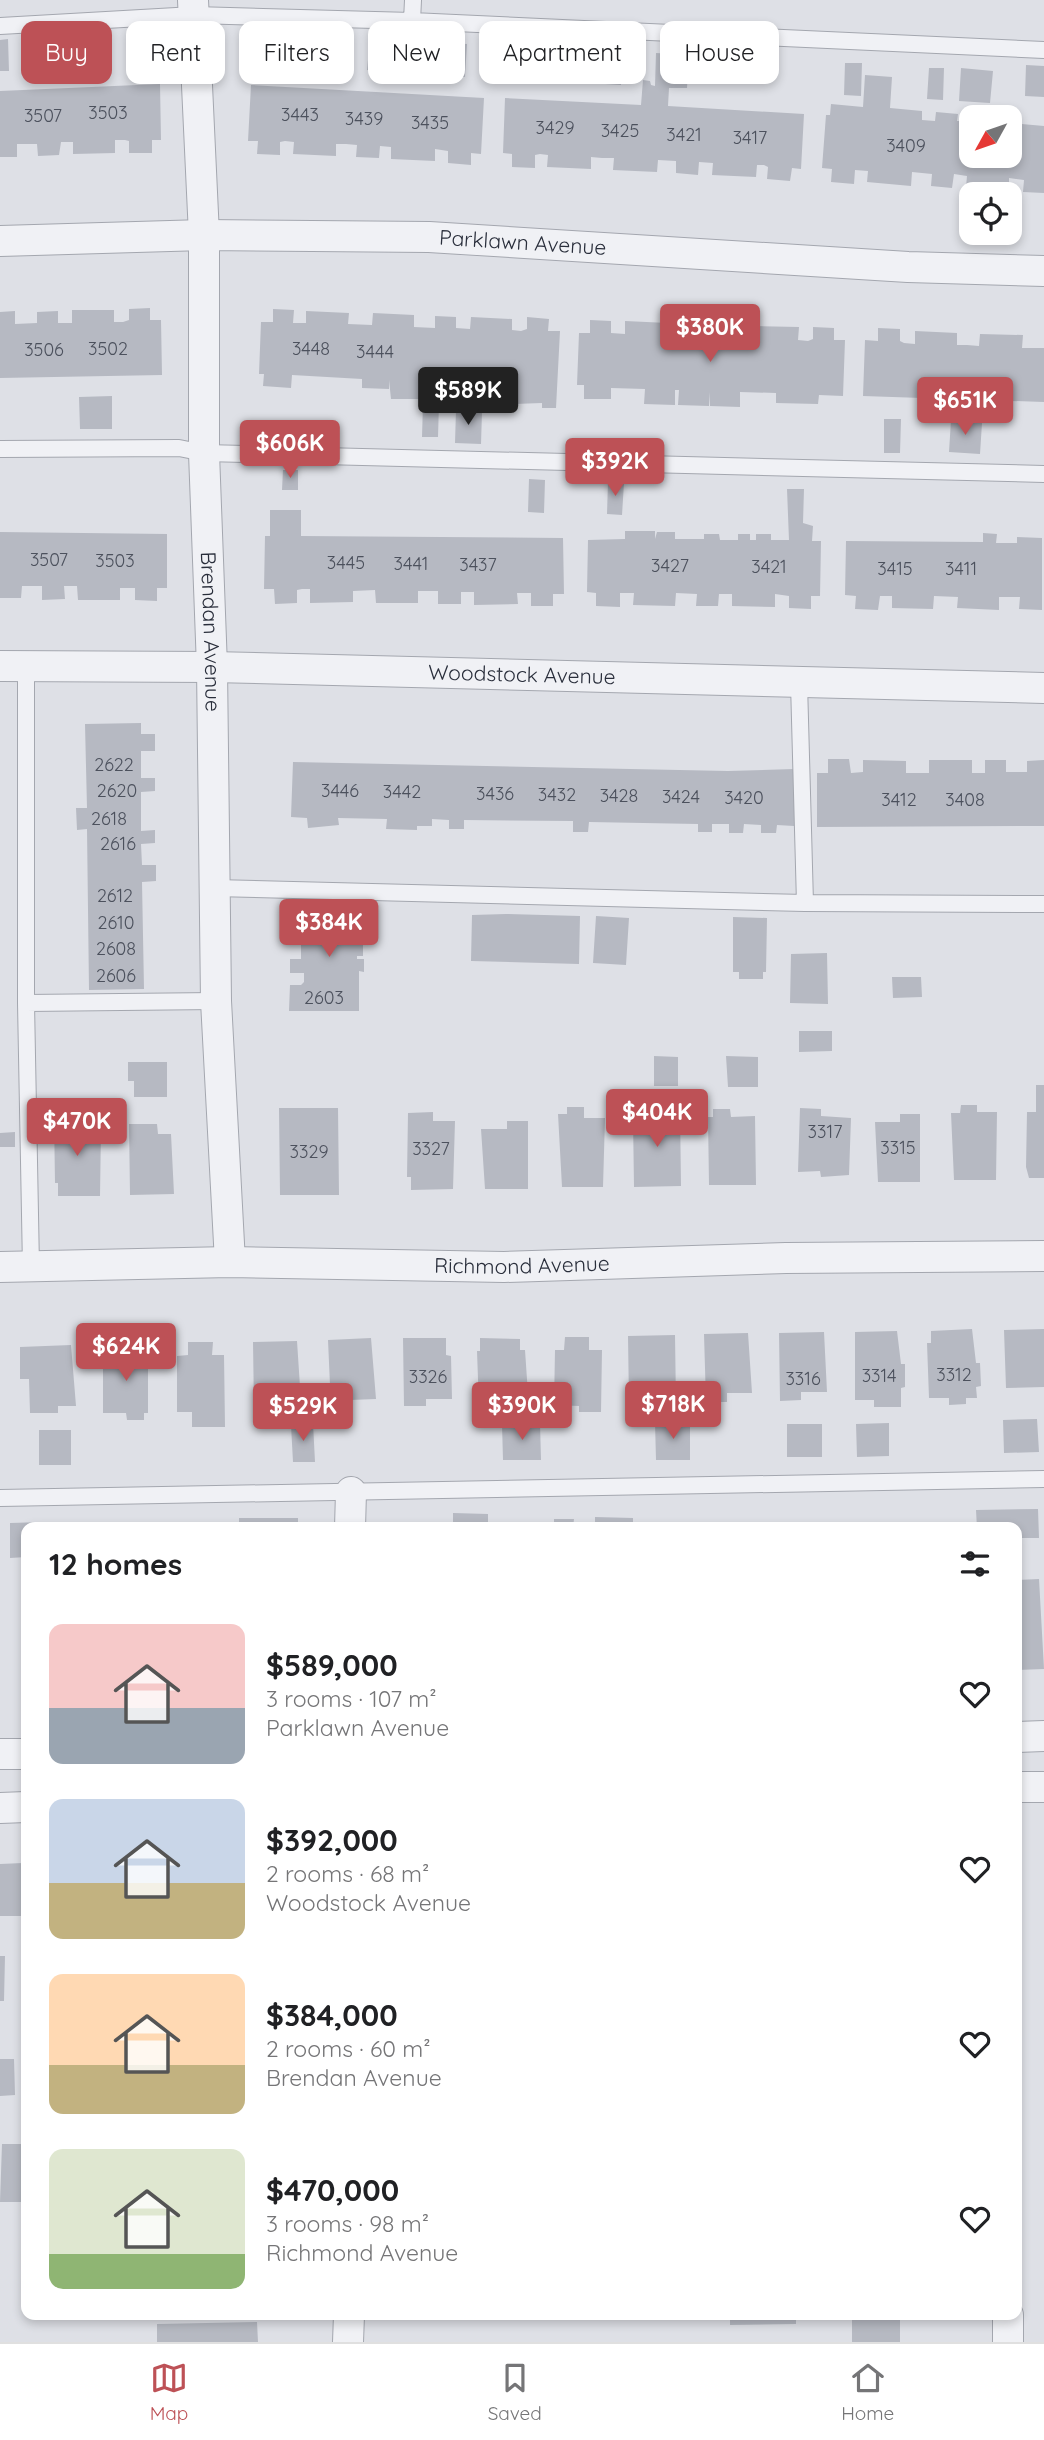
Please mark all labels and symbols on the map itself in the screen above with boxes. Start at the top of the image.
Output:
house number: 3503 [88,101,128,124]
house number: 3443 [281,103,319,126]
house number: 3507 [24,104,62,127]
north arrow [959,105,1022,168]
house number: 3439 [345,107,383,130]
house number: 3435 [411,111,449,134]
house number: 3429 [536,116,574,139]
house number: 3425 [601,119,639,142]
house number: 3421 [666,123,702,146]
house number: 3417 [733,126,767,149]
house number: 3409 [886,134,926,157]
street label: Parklawn Avenue [438,224,607,260]
pin: $380K [661,304,759,364]
house number: 3502 [88,337,128,360]
house number: 3448 [292,337,330,360]
house number: 3506 [24,338,64,361]
house number: 3444 [356,340,394,363]
pin: $589K [419,368,517,427]
pin: $651K [916,378,1014,437]
pin: $606K [241,420,339,480]
pin: $392K [566,438,664,498]
house number: 3507 [30,548,68,571]
house number: 3503 [95,549,135,572]
street label: Brendan Avenue [196,551,227,712]
house number: 3445 [327,551,365,574]
house number: 3441 [394,552,428,575]
house number: 3437 [459,553,497,576]
house number: 3427 [651,554,689,577]
house number: 3421 [751,555,787,578]
house number: 3415 [877,557,913,580]
house number: 3411 [945,557,977,580]
street label: Woodstock Avenue [428,658,616,689]
house number: 2622 [94,753,134,776]
house number: 2620 [97,779,137,802]
house number: 3446 [321,779,359,802]
house number: 3442 [383,780,421,803]
house number: 3436 [476,782,514,805]
house number: 3432 [538,783,576,806]
house number: 3428 [600,784,638,807]
house number: 3424 [662,785,700,808]
house number: 3420 [724,786,764,809]
house number: 3412 [881,788,917,811]
house number: 3408 [945,788,985,811]
house number: 2618 [91,807,127,830]
house number: 2616 [100,832,136,855]
house number: 2612 [97,884,133,907]
pin: $384K [280,900,378,959]
house number: 2610 [98,911,134,934]
house number: 2608 [96,937,136,960]
house number: 2606 [96,964,136,987]
house number: 2603 [304,986,344,1009]
pin: $404K [608,1090,706,1149]
pin: $470K [28,1098,126,1158]
house number: 3317 [808,1120,842,1143]
house number: 3315 [880,1136,916,1159]
house number: 3327 [412,1137,450,1160]
house number: 3329 [290,1140,328,1163]
street label: Richmond Avenue [434,1250,610,1279]
pin: $624K [77,1324,175,1383]
house number: 3312 [936,1363,972,1386]
house number: 3314 [862,1364,896,1387]
house number: 3326 [409,1365,448,1388]
house number: 3316 [785,1367,821,1390]
pin: $390K [473,1382,571,1442]
pin: $718K [624,1382,722,1441]
pin: $529K [254,1384,352,1443]

